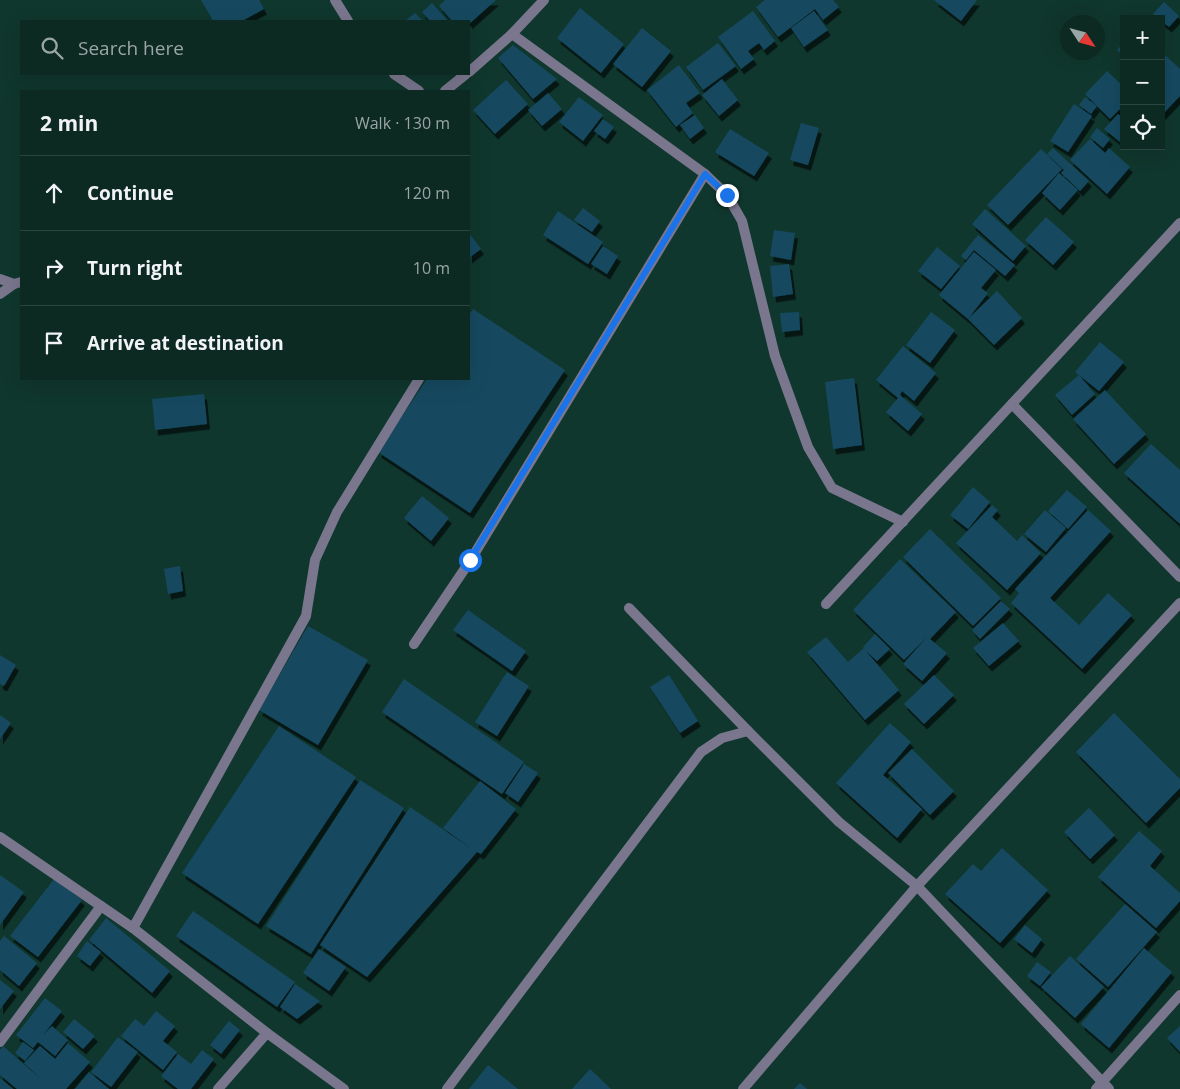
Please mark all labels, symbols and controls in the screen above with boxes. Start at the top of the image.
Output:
north arrow [1060,15,1105,60]
map controls [1120,15,1165,150]
button: + [1120,15,1165,60]
search box [20,20,470,75]
icon: search [38,34,66,62]
text: Search here [78,35,184,61]
button: − [1120,60,1165,105]
button: locate [1120,105,1165,150]
text: 2 min [40,109,98,137]
text: Walk · 130 m [355,112,450,134]
icon: ahead [40,179,68,207]
text: Continue [87,180,174,206]
text: 120 m [404,182,450,204]
route end [716,184,739,207]
icon: right [40,254,68,282]
text: Turn right [87,255,182,281]
text: 10 m [413,257,450,279]
icon: arrive [40,329,68,357]
text: Arrive at destination [87,330,284,356]
route start [459,549,482,572]

